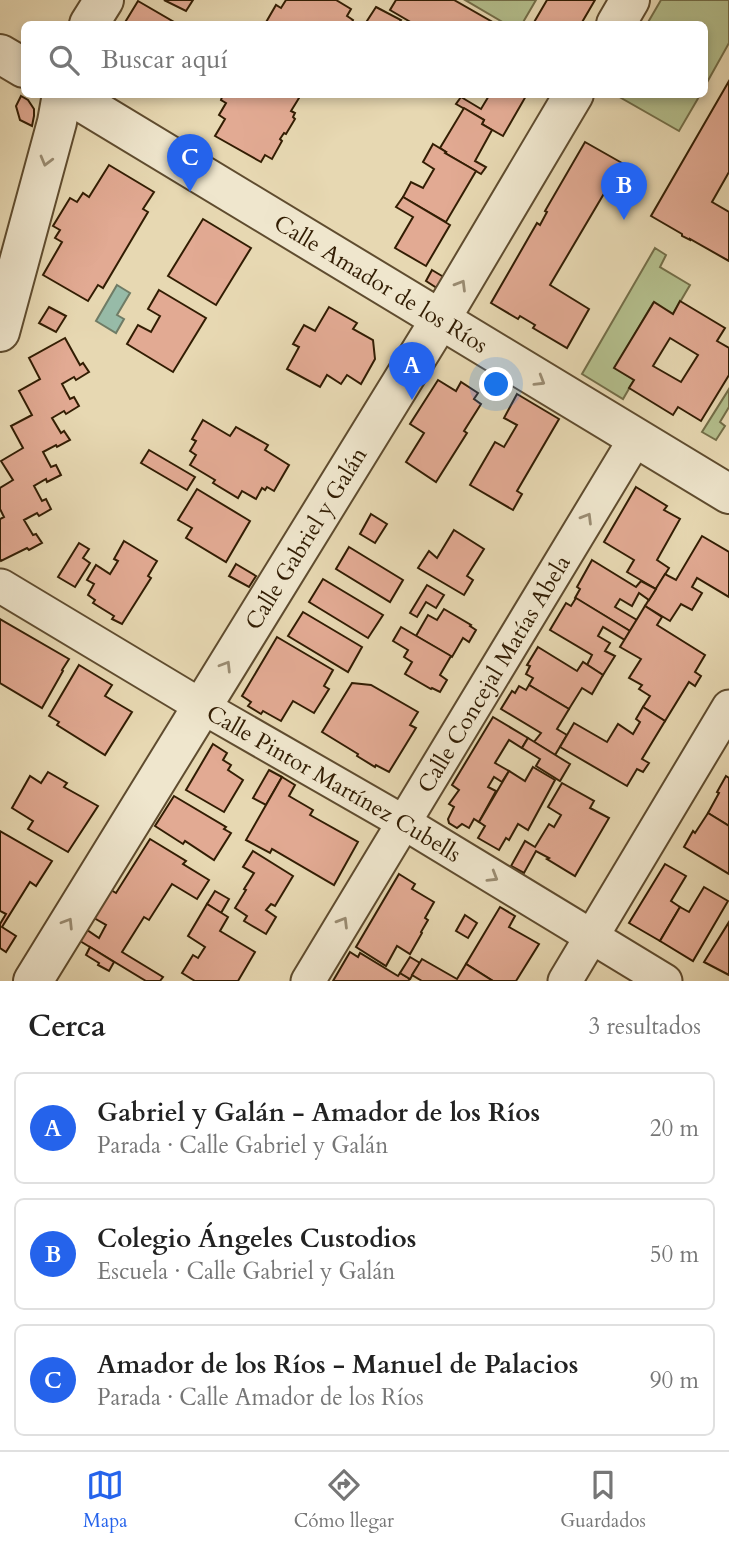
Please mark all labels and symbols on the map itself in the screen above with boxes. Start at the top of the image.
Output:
pin: C [167,134,213,192]
one-way arrow [40,155,54,167]
pin: B [601,162,647,220]
street label: Calle Amador de los Ríos [268,207,494,360]
one-way arrow [453,280,466,292]
pin: A [389,342,435,400]
your location [479,367,513,401]
one-way arrow [533,373,546,386]
street label: Calle Gabriel y Galán [238,441,374,636]
one-way arrow [579,513,592,526]
street label: Calle Concejal Matías Abela [410,549,578,799]
one-way arrow [218,661,231,674]
street label: Calle Pintor Martínez Cubells [201,697,467,870]
one-way arrow [485,869,498,882]
one-way arrow [60,917,73,930]
one-way arrow [335,917,348,930]

